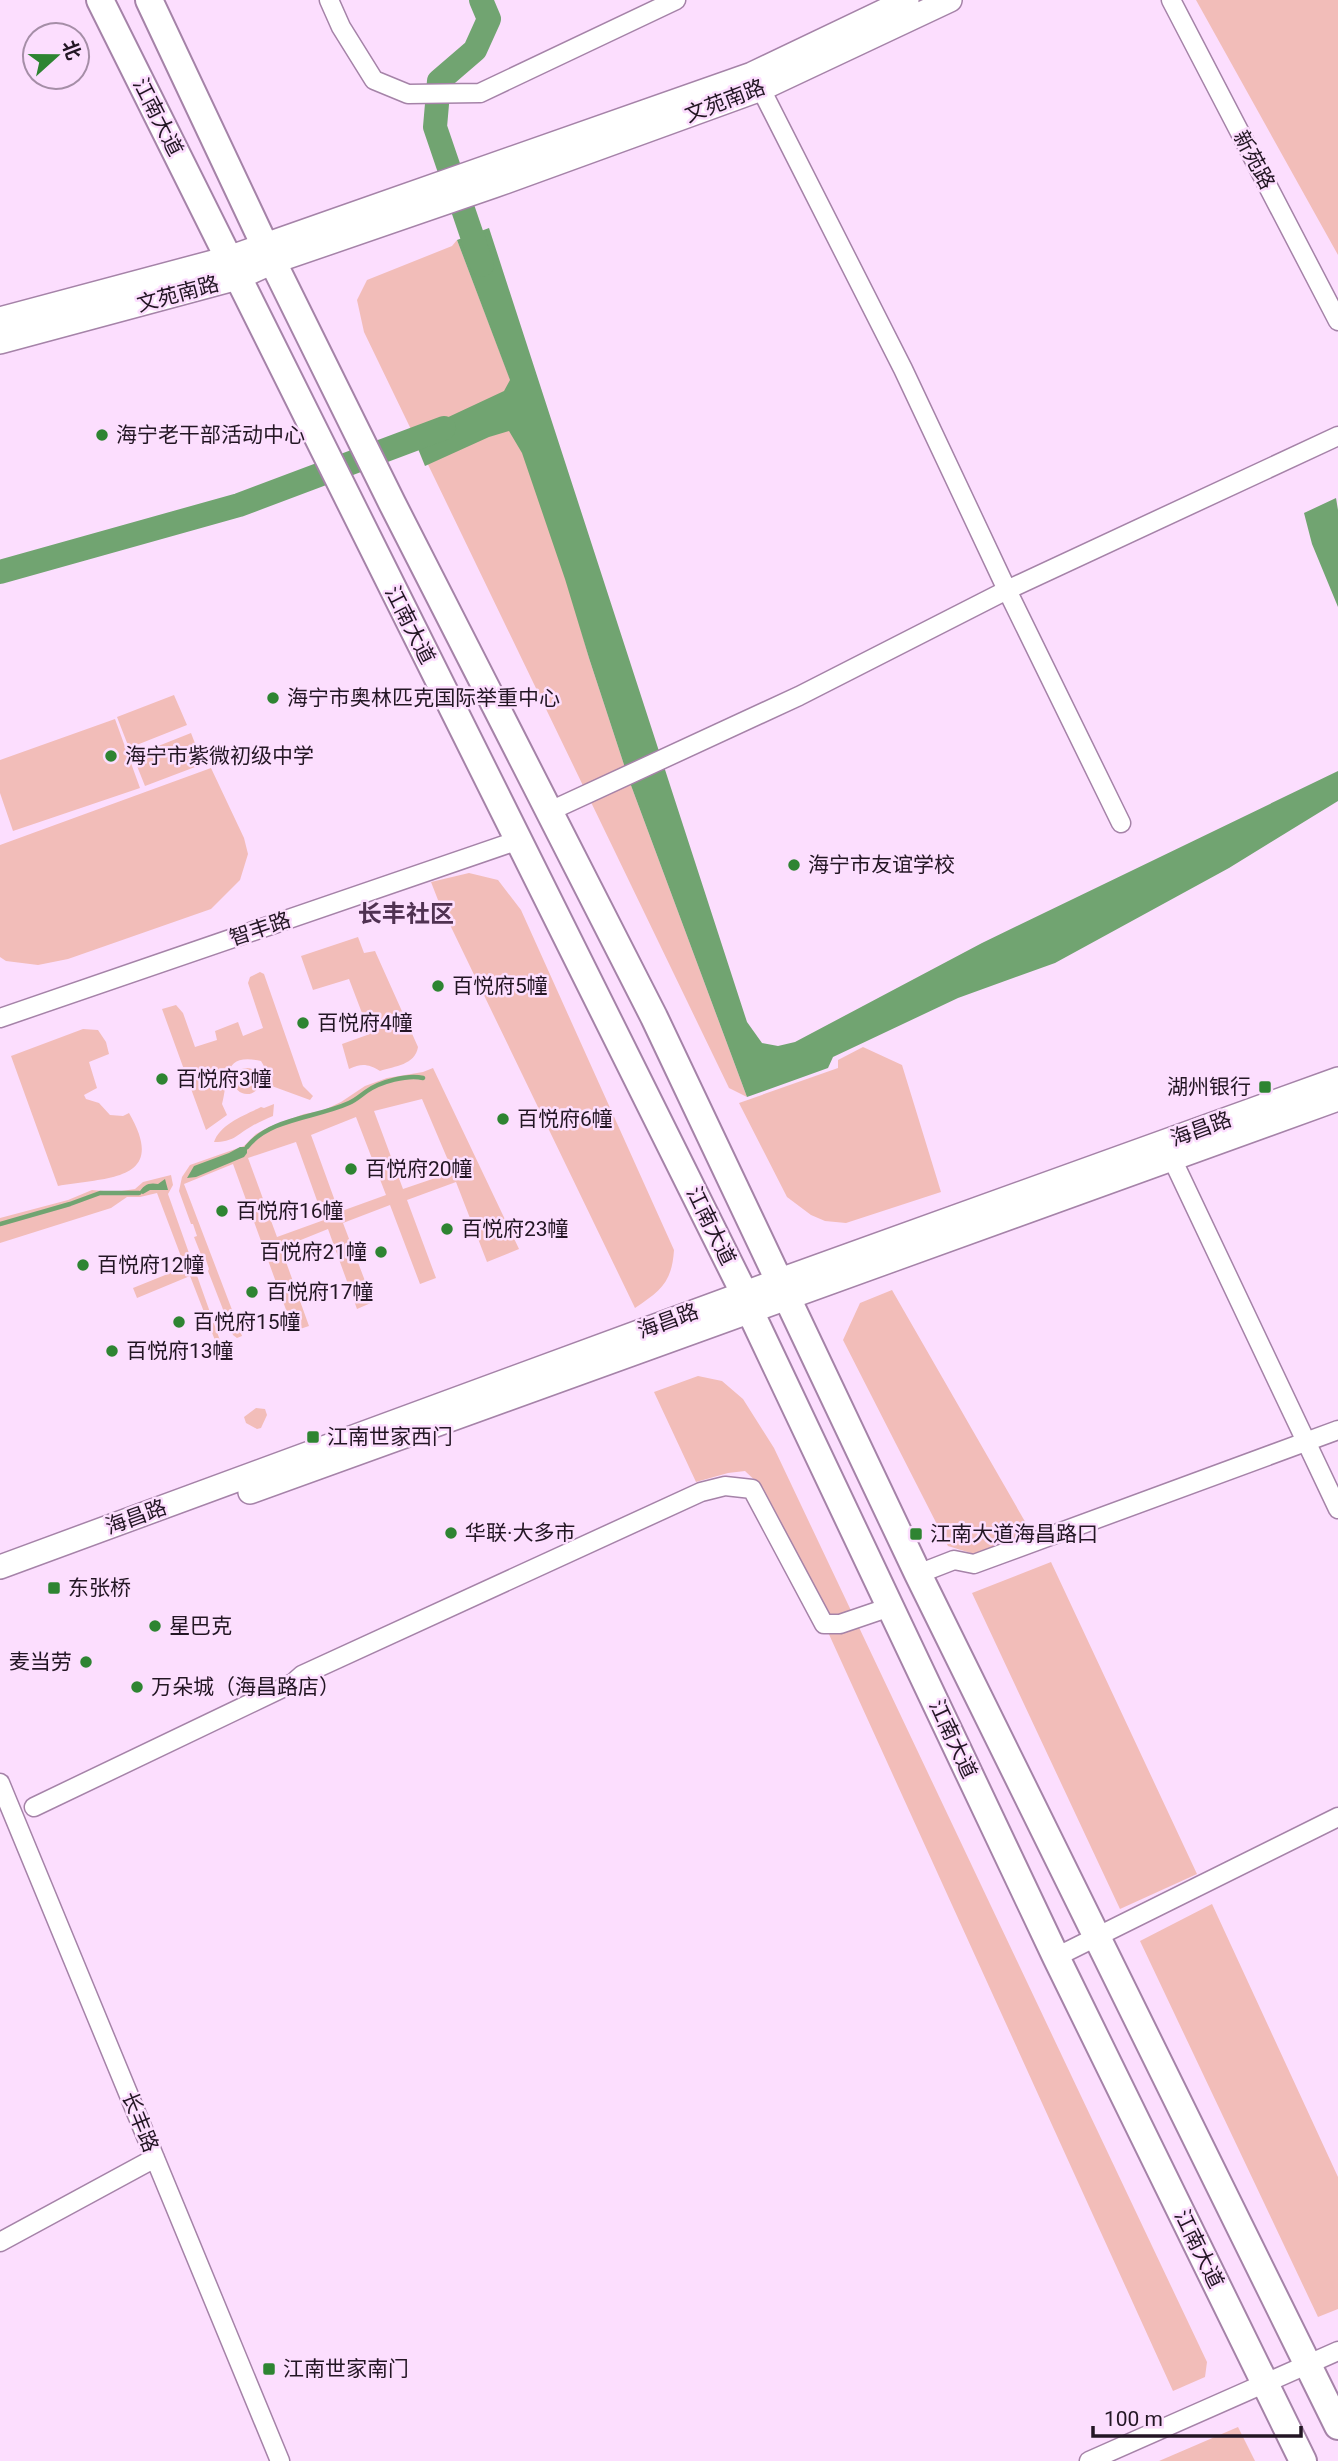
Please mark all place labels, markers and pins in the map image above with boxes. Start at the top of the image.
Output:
place label: 海宁老干部活动中心 [116,423,305,447]
marker: 海宁老干部活动中心 [94,427,110,443]
place label: 海宁市奥林匹克国际举重中心 [287,686,560,710]
marker: 海宁市奥林匹克国际举重中心 [265,690,281,706]
place label: 海宁市紫微初级中学 [125,744,314,768]
marker: 海宁市紫微初级中学 [103,748,119,764]
place label: 海宁市友谊学校 [808,853,955,877]
marker: 海宁市友谊学校 [786,857,802,873]
place label: 百悦府5幢 [452,974,548,998]
marker: 百悦府5幢 [430,978,446,994]
place label: 百悦府4幢 [317,1011,413,1035]
marker: 百悦府4幢 [295,1015,311,1031]
place label: 百悦府3幢 [176,1067,272,1091]
marker: 百悦府3幢 [154,1071,170,1087]
place label: 湖州银行 [1167,1075,1251,1099]
marker: 湖州银行 [1257,1079,1273,1095]
place label: 百悦府6幢 [517,1107,613,1131]
marker: 百悦府6幢 [495,1111,511,1127]
place label: 百悦府20幢 [365,1157,473,1181]
marker: 百悦府20幢 [343,1161,359,1177]
place label: 百悦府16幢 [236,1199,344,1223]
marker: 百悦府16幢 [214,1203,230,1219]
place label: 百悦府23幢 [461,1217,569,1241]
marker: 百悦府23幢 [439,1221,455,1237]
place label: 百悦府21幢 [259,1240,367,1264]
marker: 百悦府21幢 [373,1244,389,1260]
place label: 百悦府12幢 [97,1253,205,1277]
marker: 百悦府12幢 [75,1257,91,1273]
place label: 百悦府17幢 [266,1280,374,1304]
marker: 百悦府17幢 [244,1284,260,1300]
place label: 百悦府15幢 [193,1310,301,1334]
marker: 百悦府15幢 [171,1314,187,1330]
place label: 百悦府13幢 [126,1339,234,1363]
marker: 百悦府13幢 [104,1343,120,1359]
place label: 江南世家西门 [327,1425,453,1449]
marker: 江南世家西门 [305,1429,321,1445]
place label: 华联·大多市 [465,1521,576,1545]
place label: 江南大道海昌路口 [930,1522,1098,1546]
marker: 华联·大多市 [443,1525,459,1541]
marker: 江南大道海昌路口 [908,1526,924,1542]
place label: 东张桥 [68,1576,131,1600]
marker: 东张桥 [46,1580,62,1596]
place label: 星巴克 [169,1614,232,1638]
marker: 星巴克 [147,1618,163,1634]
place label: 麦当劳 [9,1650,72,1674]
marker: 麦当劳 [78,1654,94,1670]
place label: 万朵城（海昌路店） [151,1675,340,1699]
marker: 万朵城（海昌路店） [129,1679,145,1695]
place label: 江南世家南门 [283,2357,409,2381]
marker: 江南世家南门 [261,2361,277,2377]

